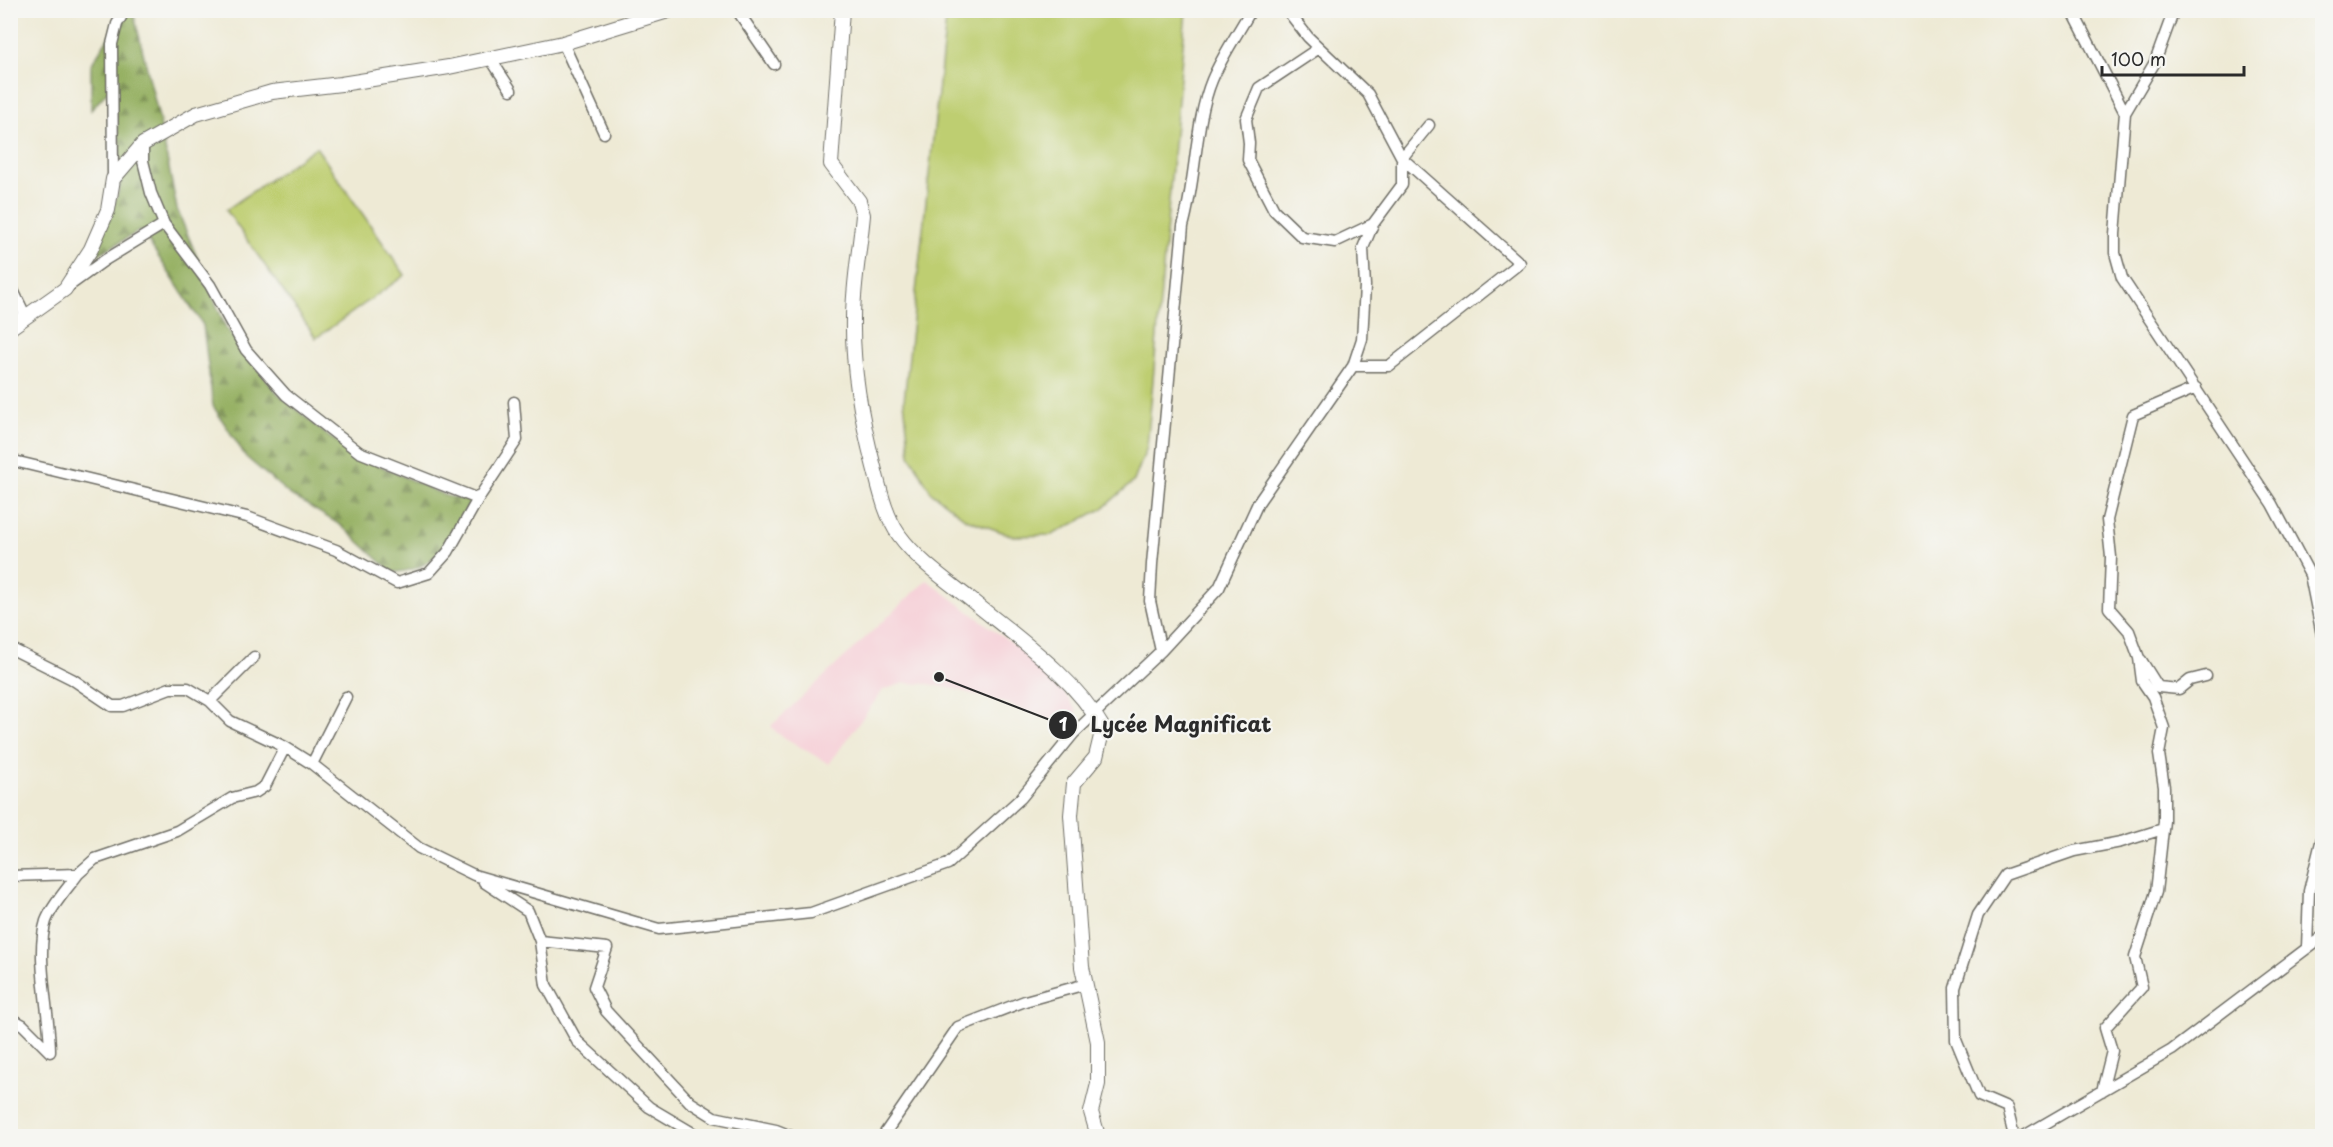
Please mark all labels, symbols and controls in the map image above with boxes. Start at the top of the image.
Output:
scale bar [2102,39,2244,77]
text: 100 m [2111,45,2166,72]
callout: Lycée Magnificat [1048,705,1284,744]
text: Lycée Magnificat [1090,707,1272,739]
text: 1 [1059,710,1068,737]

